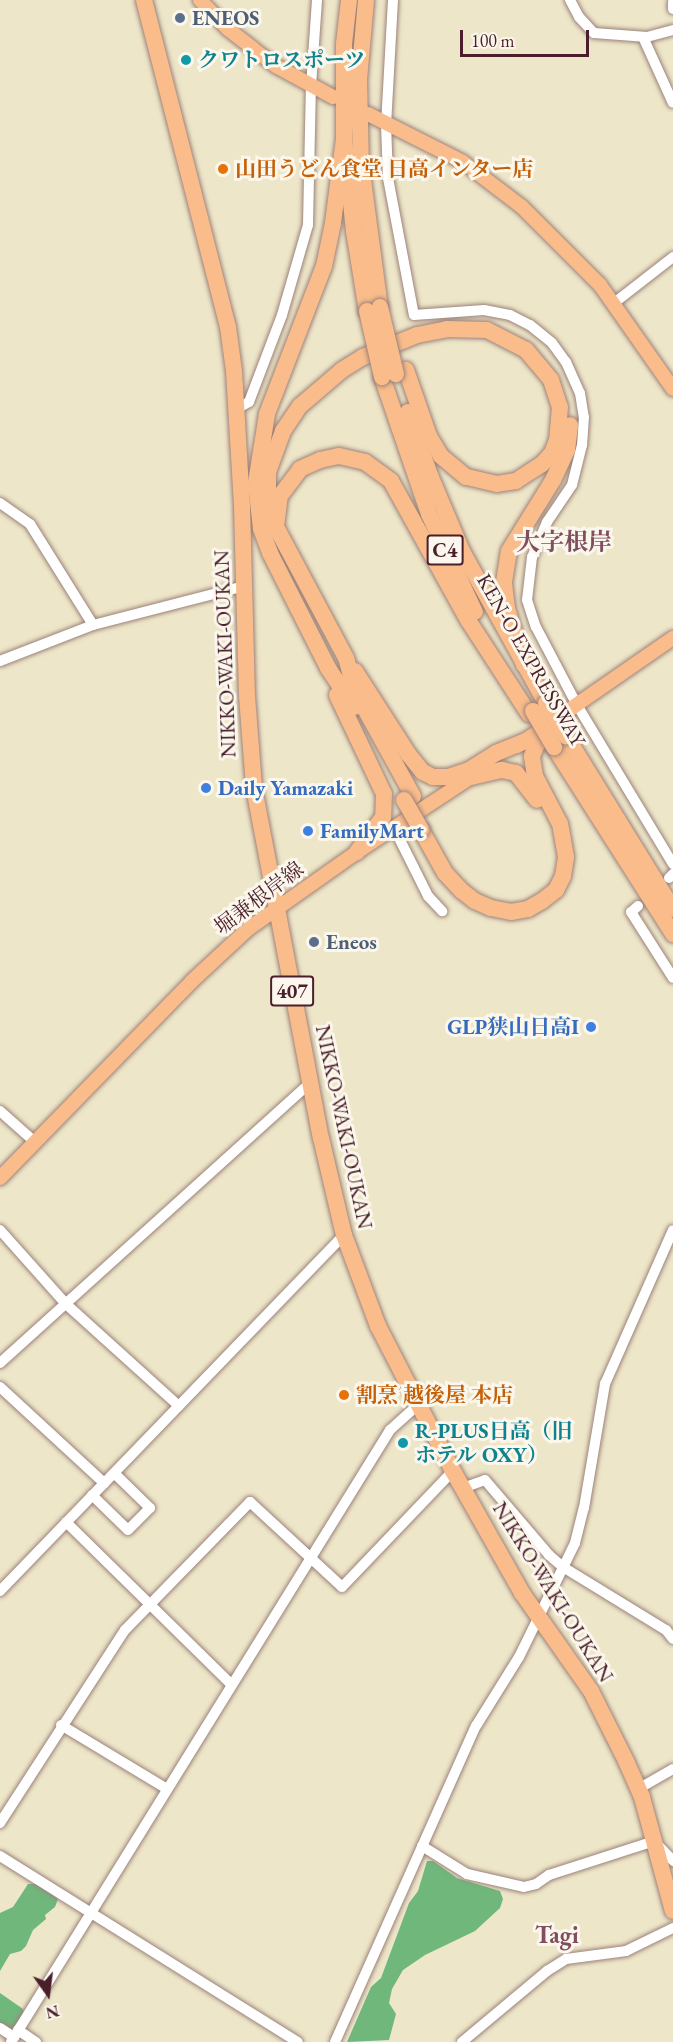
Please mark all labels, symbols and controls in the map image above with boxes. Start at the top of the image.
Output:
place label: ENEOS [192,5,259,31]
marker: ENEOS [173,11,187,25]
scale bar [463,18,592,56]
text: 100 m [471,29,515,52]
place label: クワトロスポーツ [198,47,366,73]
marker: クワトロスポーツ [179,53,193,67]
place label: 山田うどん食堂 日高インター店 [235,156,534,182]
marker: 山田うどん食堂 日高インター店 [216,162,230,176]
district label: 大字根岸 [516,528,612,556]
road number: C4 [426,533,464,567]
street label: NIKKO-WAKI-OUKAN [209,550,241,758]
street label: KEN-O EXPRESSWAY [471,569,591,751]
place label: Daily Yamazaki [218,775,353,801]
marker: Daily Yamazaki [199,781,213,795]
place label: FamilyMart [320,818,424,844]
marker: FamilyMart [301,824,315,838]
street label: 堀兼根岸線 [209,856,309,940]
place label: Eneos [326,929,377,955]
marker: Eneos [307,935,321,949]
road number: 407 [270,974,314,1008]
place label: GLP狭山日高Ⅰ [447,1014,579,1040]
marker: GLP狭山日高Ⅰ [584,1020,598,1034]
street label: NIKKO-WAKI-OUKAN [310,1023,378,1231]
place label: 割烹 越後屋 本店 [356,1382,513,1408]
marker: 割烹 越後屋 本店 [337,1388,351,1402]
place label: R-PLUS日高（旧 ホテル OXY） [415,1418,573,1468]
marker: R-PLUS日高（旧 ホテル OXY） [396,1436,410,1450]
street label: NIKKO-WAKI-OUKAN [487,1497,619,1687]
district label: Tagi [535,1921,579,1949]
north arrow [18,1964,78,2024]
text: N [44,2000,61,2024]

